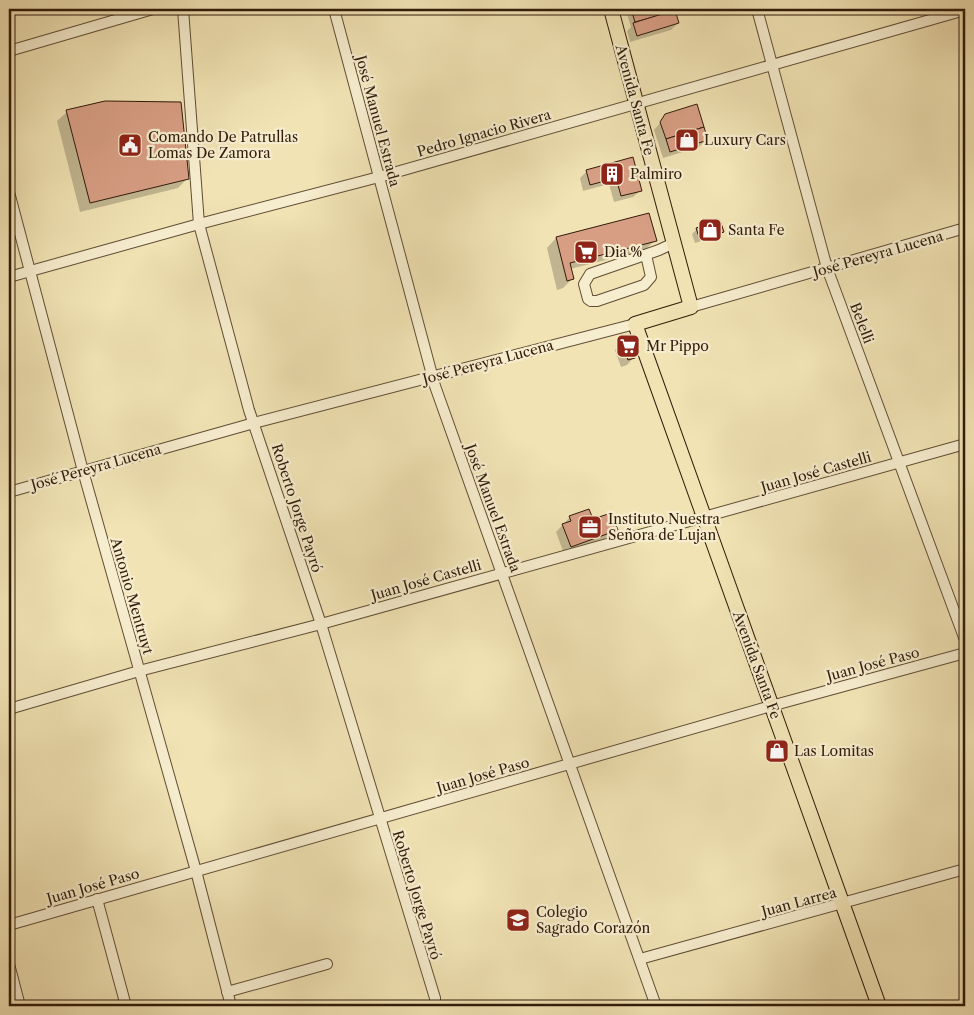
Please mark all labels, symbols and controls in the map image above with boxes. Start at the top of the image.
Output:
street label: Avenida Santa Fe [611,42,658,157]
street label: José Manuel Estrada [351,51,404,189]
street label: Pedro Ignacio Rivera [415,105,554,161]
shop icon: Luxury Cars [674,127,700,153]
place label: Comando De Patrullas Lomas De Zamora [148,128,298,162]
place label: Luxury Cars [704,131,786,149]
public building icon: Comando De Patrullas Lomas De Zamora [117,132,143,158]
building icon: Palmiro [599,161,625,187]
place label: Palmiro [630,165,682,183]
shop icon: Santa Fe [697,217,723,243]
place label: Santa Fe [728,221,785,239]
street label: José Pereyra Lucena [809,227,946,282]
supermarket icon: Dia % [573,239,599,265]
place label: Dia % [604,243,643,261]
street label: Belelli [846,300,878,346]
supermarket icon: Mr Pippo [615,333,641,359]
street label: José Pereyra Lucena [419,336,556,389]
place label: Mr Pippo [646,337,709,355]
street label: José Manuel Estrada [461,439,525,575]
street label: José Pereyra Lucena [27,440,164,495]
street label: Roberto Jorge Payró [268,441,326,575]
street label: Juan José Castelli [757,448,873,497]
place label: Instituto Nuestra Señora de Lujan [608,510,721,544]
office icon: Instituto Nuestra Señora de Lujan [577,514,603,540]
street label: Antonio Mentruyt [106,535,157,656]
street label: Juan José Castelli [367,556,483,605]
street label: Avenida Santa Fe [729,608,785,722]
street label: Juan José Paso [823,643,921,686]
shop icon: Las Lomitas [764,738,790,764]
place label: Las Lomitas [794,742,874,760]
street label: Juan José Paso [433,753,531,797]
street label: Roberto Jorge Payró [389,828,445,962]
street label: Juan José Paso [43,864,141,908]
street label: Juan Larrea [758,883,839,921]
place label: Colegio Sagrado Corazón [536,903,651,937]
school or university icon: Colegio Sagrado Corazón [505,907,531,933]

